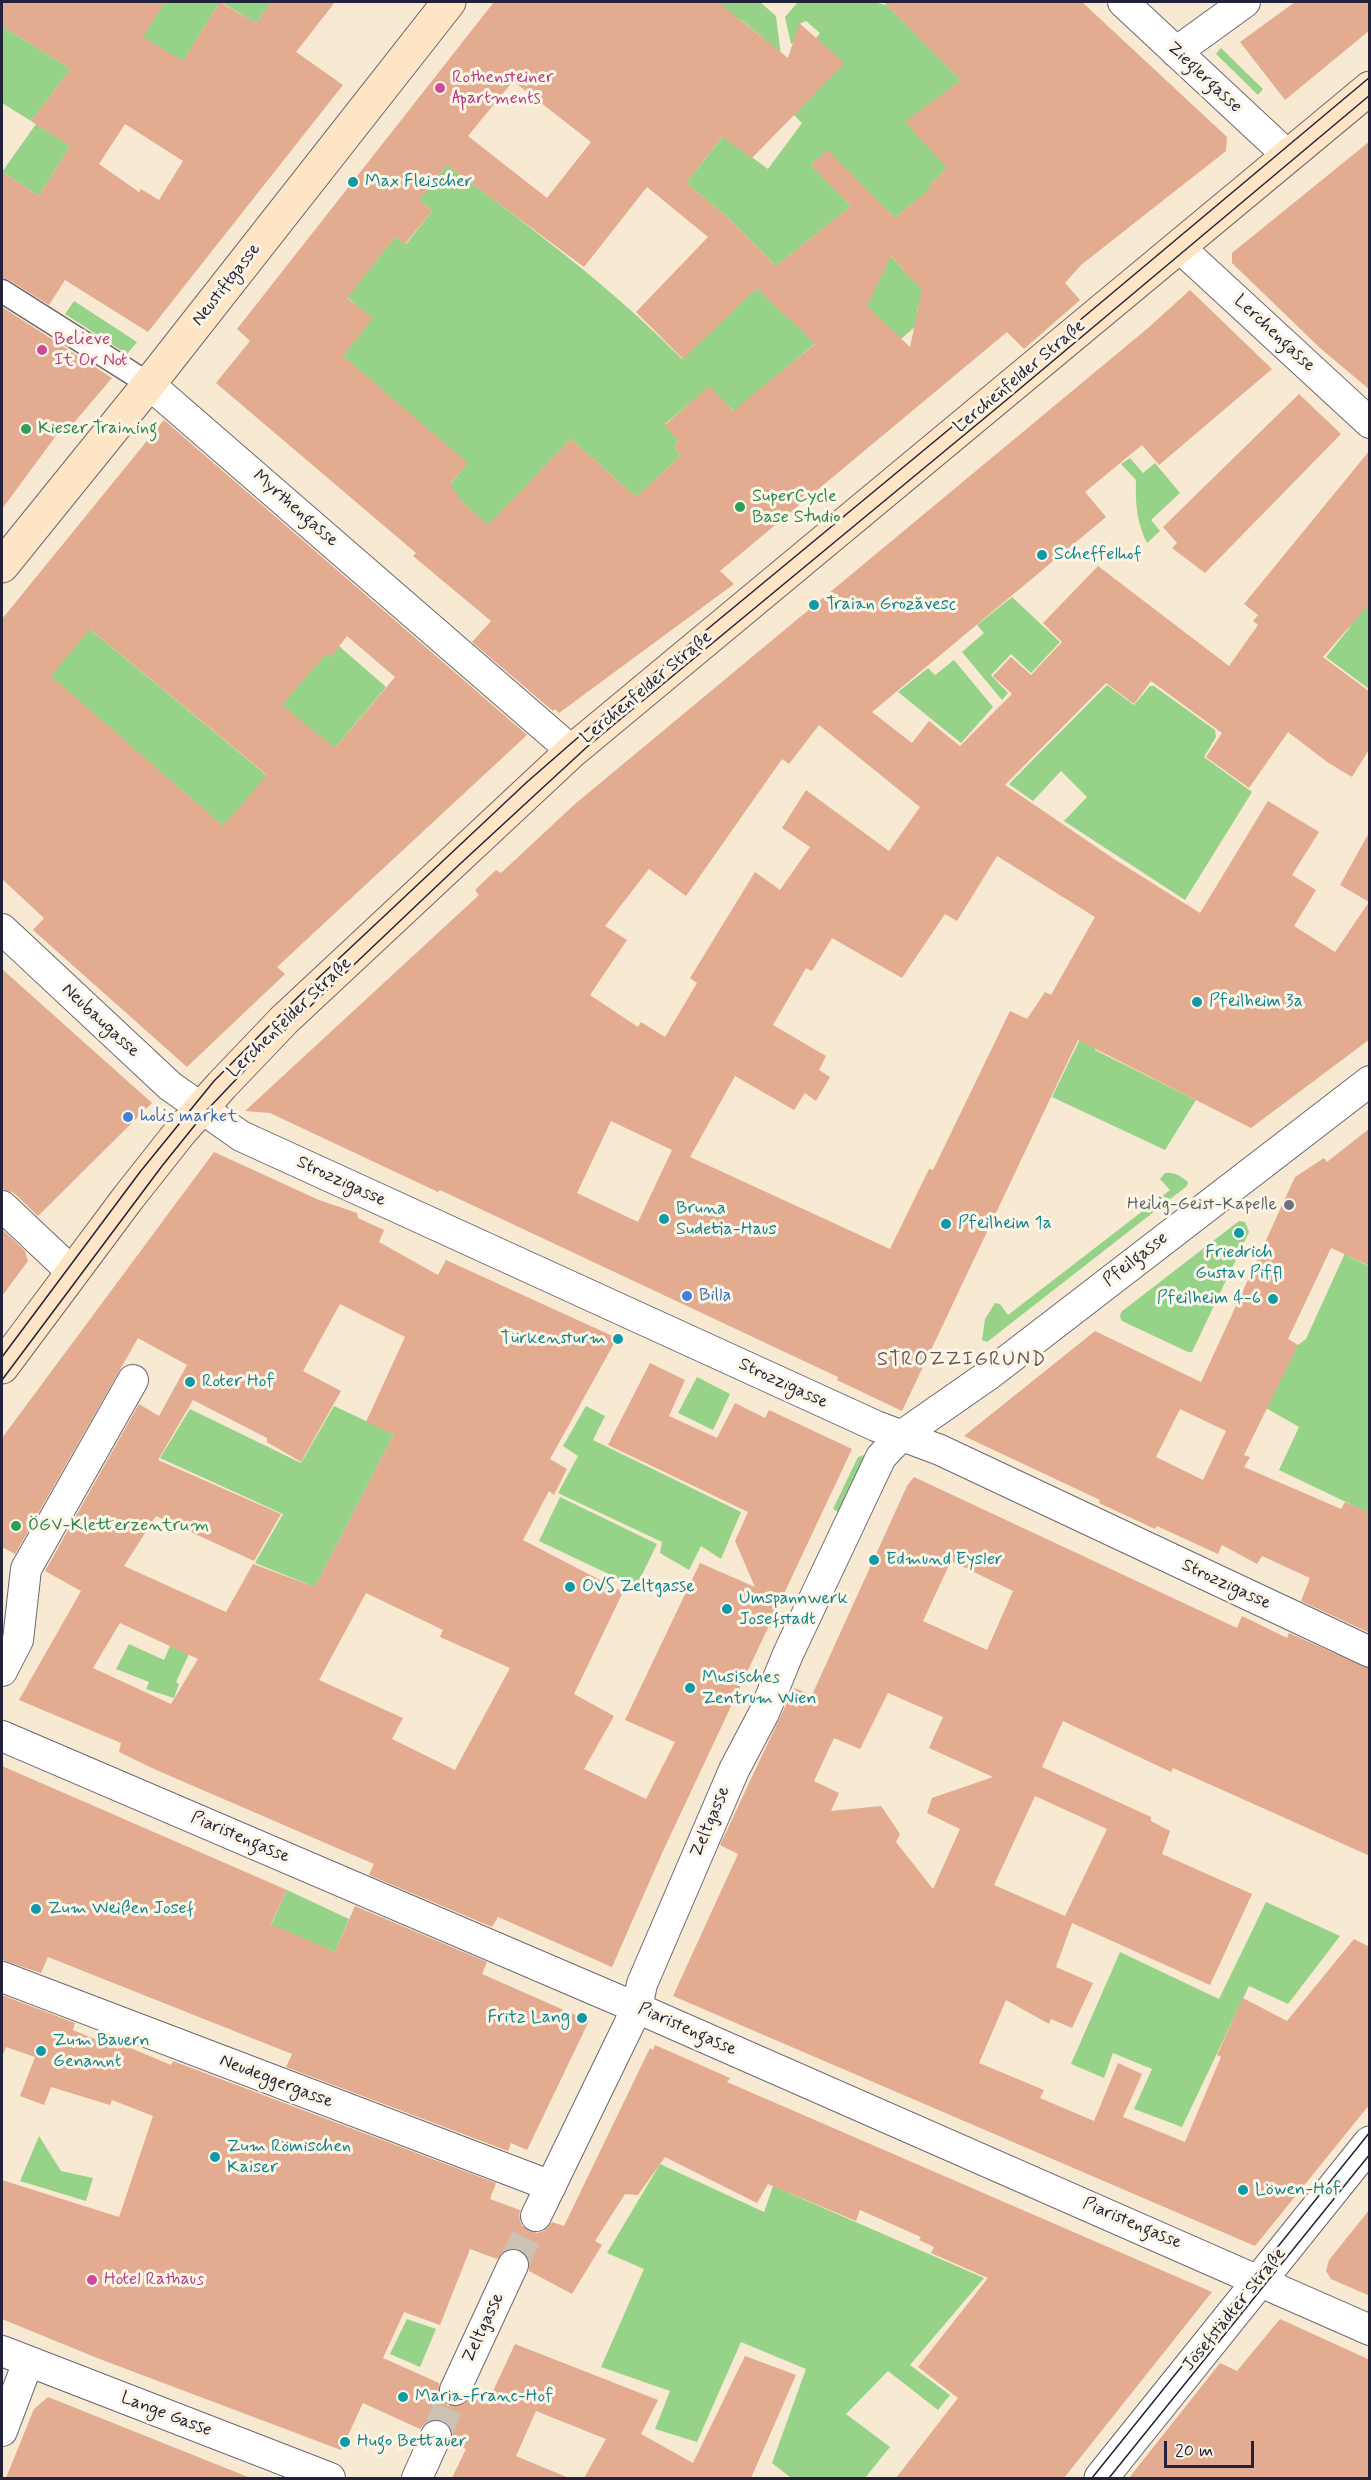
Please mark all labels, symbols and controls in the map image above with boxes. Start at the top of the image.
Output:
street label: Zieglergasse [1162,38,1246,118]
place label: Rothensteiner Apartments [452,67,554,110]
marker: Rothensteiner Apartments [433,81,447,95]
place label: Max Fleischer [365,171,472,193]
marker: Max Fleischer [346,175,360,189]
street label: Neustiftgasse [188,239,266,331]
street label: Lerchengasse [1229,291,1319,377]
street label: Lerchenfelder Straße [950,316,1090,438]
place label: Believe It Or Not [54,329,128,372]
marker: Believe It Or Not [35,343,49,357]
place label: Kieser Training [38,418,157,440]
marker: Kieser Training [19,422,33,436]
street label: Myrthengasse [248,466,342,552]
place label: SuperCycle Base Studio [752,486,841,528]
marker: SuperCycle Base Studio [733,500,747,514]
place label: Scheffelhof [1054,544,1141,566]
marker: Scheffelhof [1035,548,1049,562]
place label: Traian Grozăvesc [826,594,956,616]
marker: Traian Grozăvesc [807,598,821,612]
street label: Lerchenfelder Straße [577,627,717,749]
street label: Lerchenfelder Straße [223,953,357,1083]
street label: Neubaugasse [56,979,144,1063]
place label: Pfeilheim 3a [1209,991,1303,1013]
marker: Pfeilheim 3a [1190,995,1204,1009]
place label: holis market [140,1106,238,1128]
marker: holis market [121,1110,135,1124]
street label: Strozzigasse [293,1152,389,1212]
place label: Heilig-Geist-Kapelle [1127,1194,1277,1216]
place label: Bruna Sudetia-Haus [676,1198,777,1240]
marker: Heilig-Geist-Kapelle [1282,1198,1296,1212]
marker: Bruna Sudetia-Haus [657,1212,671,1226]
place label: Pfeilheim 1a [958,1213,1052,1235]
marker: Pfeilheim 1a [939,1217,953,1231]
marker: Friedrich Gustav Piffl [1232,1226,1246,1240]
street label: Pfeilgasse [1099,1228,1173,1292]
place label: Friedrich Gustav Piffl [1195,1242,1283,1284]
place label: Billa [699,1285,731,1307]
place label: Pfeilheim 4-6 [1157,1288,1261,1310]
marker: Billa [680,1289,694,1303]
marker: Pfeilheim 4-6 [1266,1292,1280,1306]
place label: Türkensturm [501,1328,606,1350]
marker: Türkensturm [611,1332,625,1346]
district label: STROZZIGRUND [875,1349,1049,1373]
street label: Strozzigasse [735,1354,831,1414]
place label: Roter Hof [202,1371,274,1393]
marker: Roter Hof [183,1375,197,1389]
place label: ÖGV-Kletterzentrum [28,1515,209,1537]
marker: ÖGV-Kletterzentrum [9,1519,23,1533]
place label: Edmund Eysler [886,1549,1003,1571]
marker: Edmund Eysler [867,1553,881,1567]
street label: Strozzigasse [1178,1555,1274,1615]
place label: OVS Zeltgasse [582,1576,695,1598]
marker: OVS Zeltgasse [563,1580,577,1594]
place label: Umspannwerk Josefstadt [739,1588,848,1630]
marker: Umspannwerk Josefstadt [720,1602,734,1616]
place label: Musisches Zentrum Wien [702,1667,817,1710]
marker: Musisches Zentrum Wien [683,1681,697,1695]
street label: Zeltgasse [686,1783,736,1861]
street label: Piaristengasse [187,1807,293,1869]
place label: Zum Weißen Josef [48,1898,194,1920]
marker: Zum Weißen Josef [29,1902,43,1916]
street label: Piaristengasse [634,1999,740,2061]
place label: Fritz Lang [487,2007,570,2029]
marker: Fritz Lang [575,2011,589,2025]
place label: Zum Bauern Genannt [53,2030,150,2072]
marker: Zum Bauern Genannt [34,2044,48,2058]
street label: Neudeggergasse [216,2050,336,2114]
place label: Zum Römischen Kaiser [227,2136,351,2178]
marker: Zum Römischen Kaiser [208,2150,222,2164]
place label: Löwen-Hof [1255,2179,1341,2201]
marker: Löwen-Hof [1236,2183,1250,2197]
street label: Piaristengasse [1079,2193,1185,2255]
street label: Josefstädter Straße [1179,2244,1291,2376]
place label: Hotel Rathaus [104,2269,204,2291]
marker: Hotel Rathaus [85,2273,99,2287]
street label: Zeltgasse [458,2290,510,2366]
place label: Maria-Franc-Hof [415,2386,553,2408]
street label: Lange Gasse [117,2388,215,2442]
marker: Maria-Franc-Hof [396,2390,410,2404]
scale bar [1167,2429,1257,2467]
place label: Hugo Bettauer [357,2431,466,2453]
marker: Hugo Bettauer [338,2435,352,2449]
text: 20 m [1175,2439,1213,2463]

